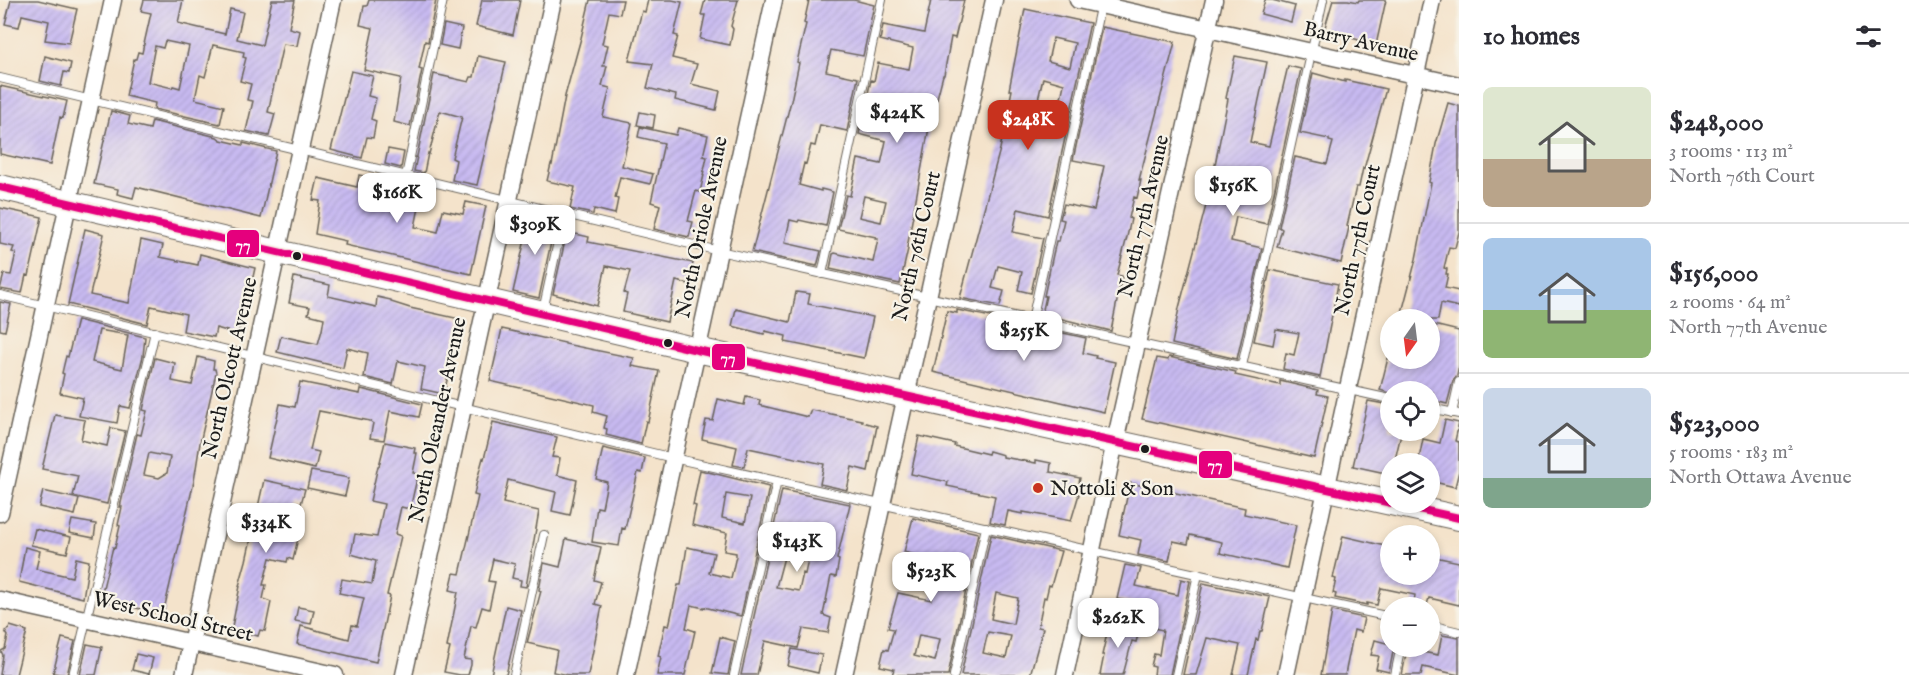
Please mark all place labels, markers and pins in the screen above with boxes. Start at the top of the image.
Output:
pin: $424K [855,93,939,144]
pin: $248K [986,100,1070,151]
pin: $156K [1191,166,1275,217]
pin: $166K [355,173,439,224]
pin: $309K [493,205,577,256]
unlabelled marker [291,250,303,262]
pin: $255K [982,311,1066,362]
unlabelled marker [662,337,674,349]
unlabelled marker [1139,443,1151,455]
place label: Nottoli & Son [1050,476,1174,503]
marker: Nottoli & Son [1031,481,1045,495]
pin: $334K [224,503,308,554]
pin: $143K [755,522,839,573]
pin: $523K [889,552,973,603]
pin: $262K [1076,598,1160,649]

